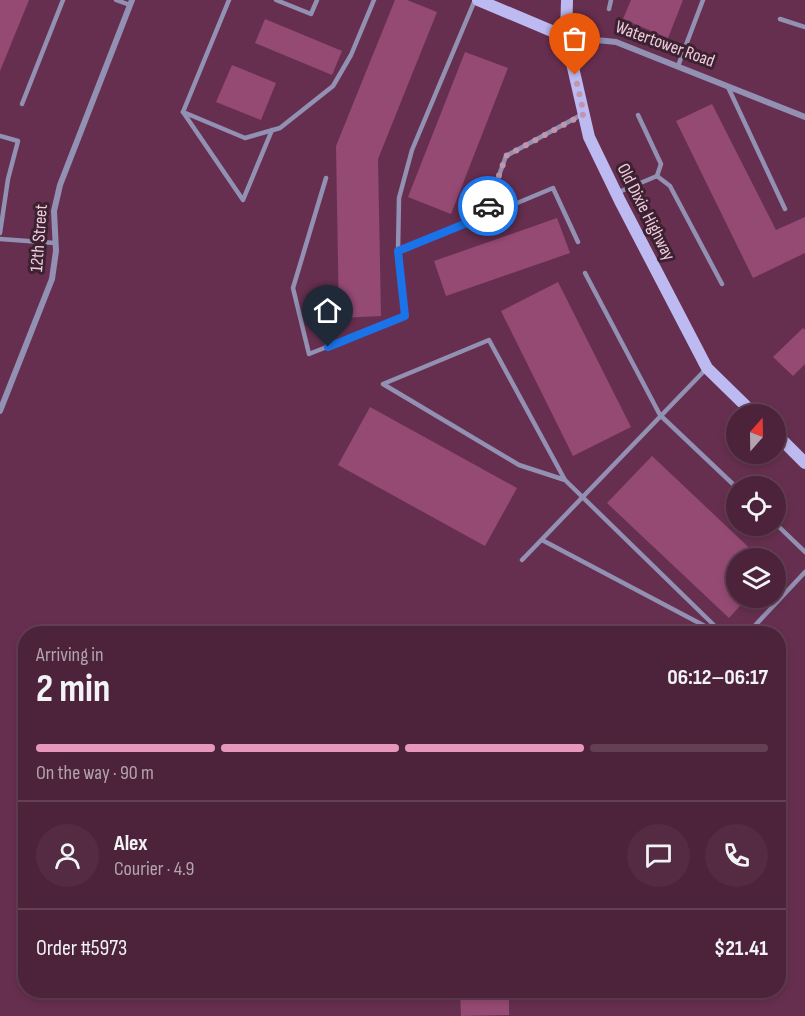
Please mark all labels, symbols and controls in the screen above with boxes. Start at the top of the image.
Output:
pin [549,13,600,75]
street label: Watertower Road [612,16,718,72]
icon: bag [558,22,591,55]
street label: Old Dixie Highway [613,160,679,264]
courier [458,176,518,236]
icon: car [472,190,505,223]
street label: 12th Street [26,203,52,273]
pin [302,285,353,347]
icon: home [311,294,344,327]
north arrow [726,404,786,464]
map controls [726,404,786,608]
button: locate [726,476,786,536]
button: layers [726,548,786,608]
text: Arriving in [36,643,104,667]
text: 06:12–06:17 [667,664,768,691]
text: 2 min [36,666,110,713]
text: On the way · 90 m [36,761,154,785]
button: person [36,824,99,887]
button: chat [627,824,690,887]
button: phone [705,824,768,887]
text: Alex [114,830,147,857]
text: Courier · 4.9 [114,857,194,881]
text: Order #5973 [36,935,127,962]
text: $21.41 [714,935,768,962]

